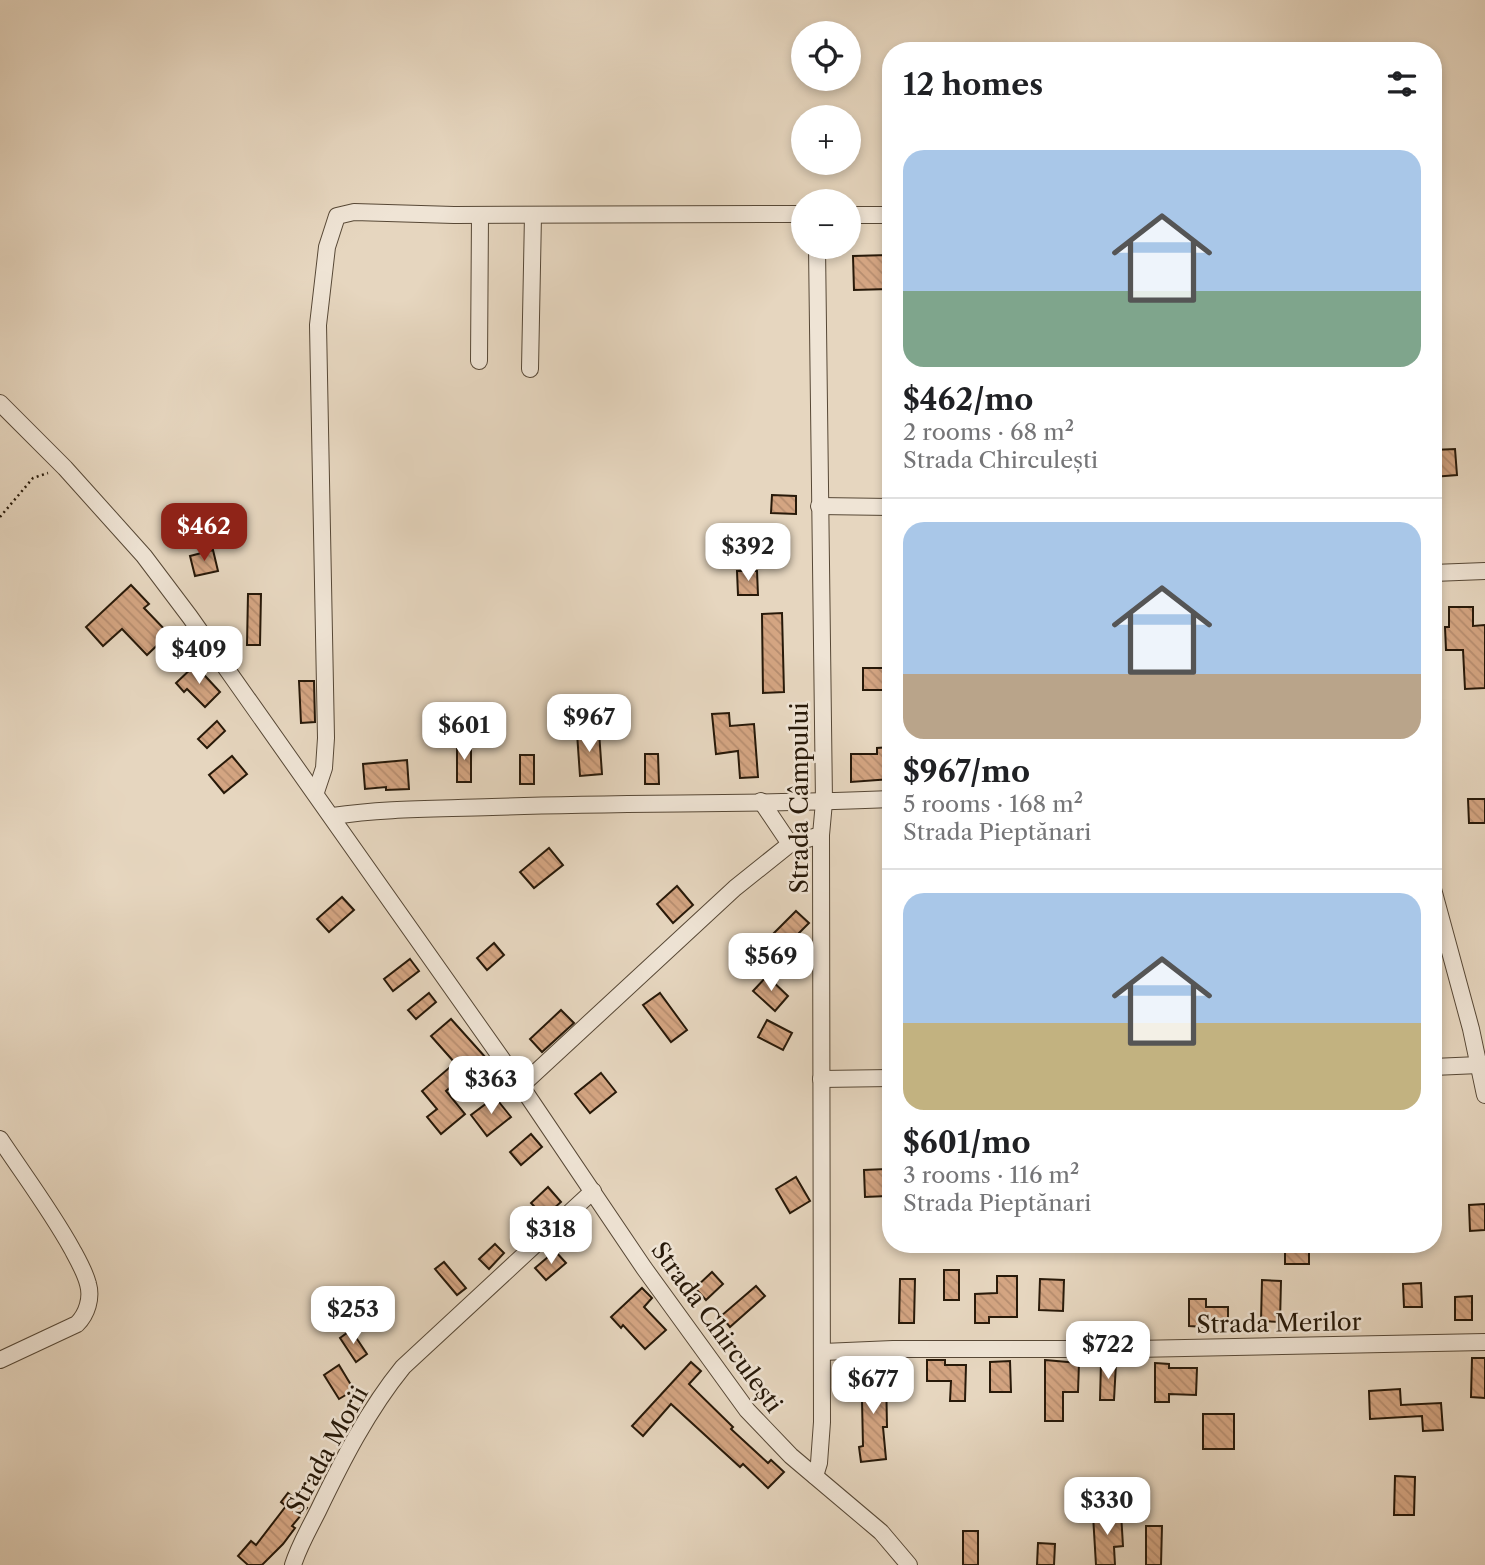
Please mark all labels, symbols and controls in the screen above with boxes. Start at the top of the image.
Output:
map controls [791,21,861,259]
button: locate [791,21,861,91]
icon: filters [1383,65,1421,103]
text: 12 homes [903,66,1043,103]
button: + [791,105,861,175]
button: − [791,189,861,259]
icon: home [1099,195,1225,321]
text: $462/mo [903,381,1033,418]
text: 2 rooms · 68 m² [903,418,1074,446]
text: Strada Chirculești [903,446,1098,474]
pin: $462 [163,504,245,563]
text: $462 [177,512,231,540]
pin: $392 [707,524,789,583]
text: $392 [721,532,775,560]
icon: home [1099,567,1225,693]
pin: $409 [158,626,240,686]
text: $409 [172,635,226,663]
pin: $967 [548,694,630,754]
pin: $601 [423,702,505,762]
street label: Strada Câmpului [785,702,814,894]
text: $967 [563,703,615,731]
text: $601 [438,711,490,739]
text: $967/mo [903,753,1030,790]
text: 5 rooms · 168 m² [903,790,1083,818]
text: Strada Pieptănari [903,818,1091,846]
pin: $569 [730,934,812,993]
icon: home [1099,938,1225,1064]
text: $569 [744,942,798,970]
pin: $363 [450,1056,532,1116]
text: $363 [465,1065,517,1093]
text: $601/mo [903,1124,1031,1161]
text: 3 rooms · 116 m² [903,1161,1079,1189]
text: Strada Pieptănari [903,1189,1091,1217]
pin: $318 [510,1206,592,1266]
text: $318 [526,1215,576,1243]
street label: Strada Chirculești [645,1236,789,1418]
pin: $253 [312,1286,394,1346]
text: $253 [327,1295,379,1323]
street label: Strada Merilor [1196,1307,1362,1339]
pin: $722 [1067,1322,1149,1381]
text: $722 [1082,1330,1134,1358]
pin: $677 [832,1356,914,1416]
text: $677 [848,1365,898,1393]
street label: Strada Morii [280,1381,374,1519]
pin: $330 [1066,1478,1148,1537]
text: $330 [1080,1486,1134,1514]

